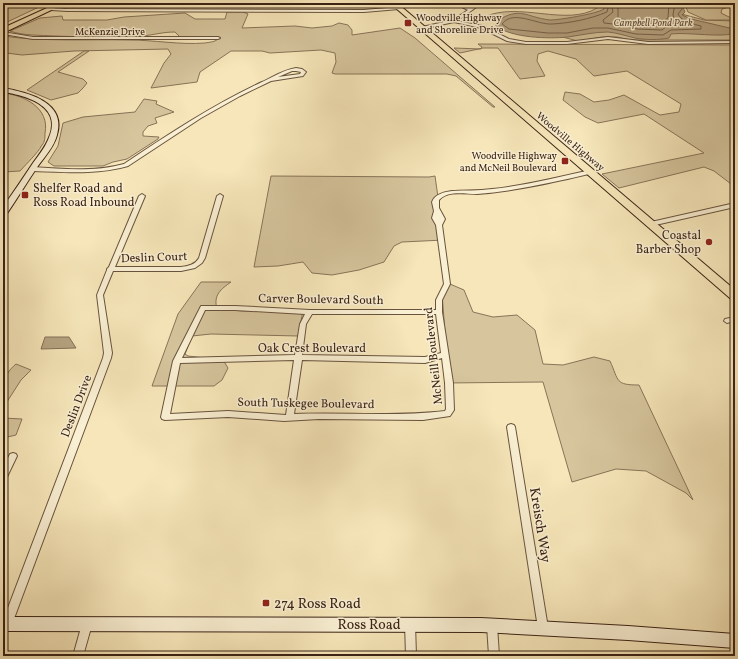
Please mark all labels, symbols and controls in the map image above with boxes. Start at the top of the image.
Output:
place label: Woodville Highway and Shoreline Drive [416,11,504,37]
park label: Campbell Pond Park [613,16,693,30]
marker: Woodville Highway and Shoreline Drive [403,18,413,28]
street label: McKenzie Drive [75,25,145,39]
street label: Woodville Highway [533,109,608,175]
place label: Woodville Highway and McNeil Boulevard [460,149,558,175]
marker: Woodville Highway and McNeil Boulevard [560,156,570,166]
place label: Shelfer Road and Ross Road Inbound [33,181,135,211]
marker: Shelfer Road and Ross Road Inbound [20,190,30,200]
place label: Coastal Barber Shop [636,228,701,258]
marker: Coastal Barber Shop [704,237,714,247]
street label: Deslin Court [120,249,188,267]
street label: Carver Boulevard South [258,291,384,309]
street label: McNeill Boulevard [421,306,447,405]
street label: Oak Crest Boulevard [258,341,366,357]
street label: Deslin Drive [58,373,96,440]
street label: South Tuskegee Boulevard [237,395,375,413]
street label: Kreisch Way [524,486,555,565]
place label: 274 Ross Road [274,595,361,614]
marker: 274 Ross Road [261,598,271,608]
street label: Ross Road [337,616,401,635]

